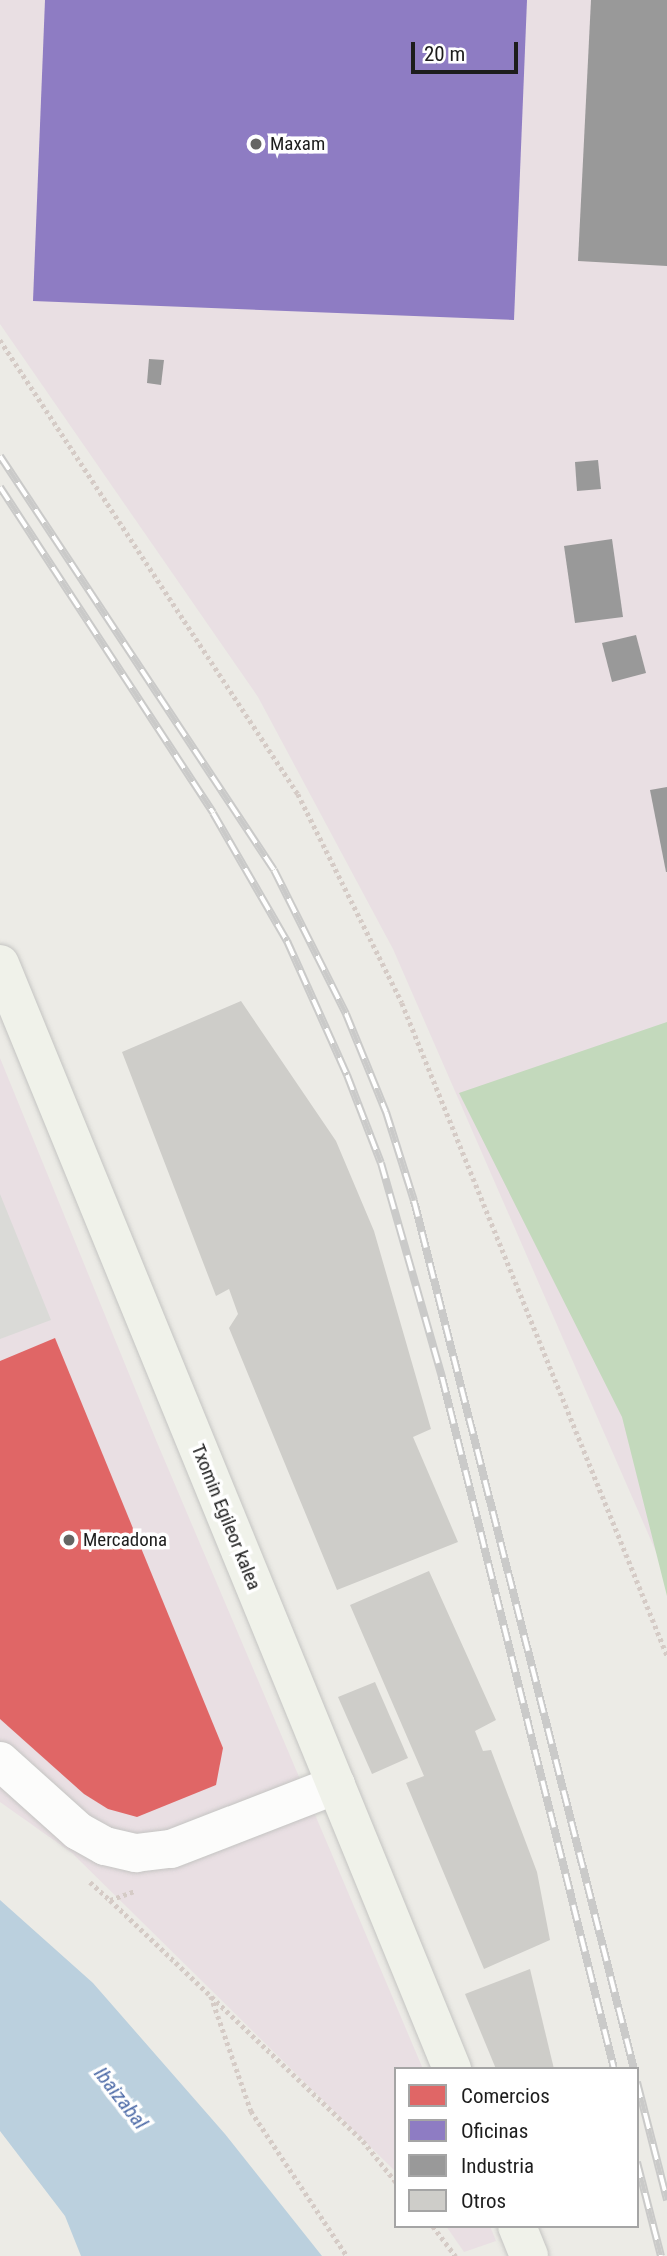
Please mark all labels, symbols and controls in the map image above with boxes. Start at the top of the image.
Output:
scale bar [415,28,522,72]
text: 20 m [424,42,465,66]
place label: Maxam [270,133,325,155]
marker: Maxam [248,136,264,152]
street label: Txomin Egileor kalea [186,1441,266,1593]
place label: Mercadona [83,1529,167,1551]
marker: Mercadona [61,1532,77,1548]
water label: Ibaizabal [89,2062,153,2134]
legend [394,2067,639,2228]
text: Comercios [461,2084,550,2108]
text: Oficinas [461,2119,528,2143]
text: Industria [461,2154,534,2178]
text: Otros [461,2189,506,2213]

